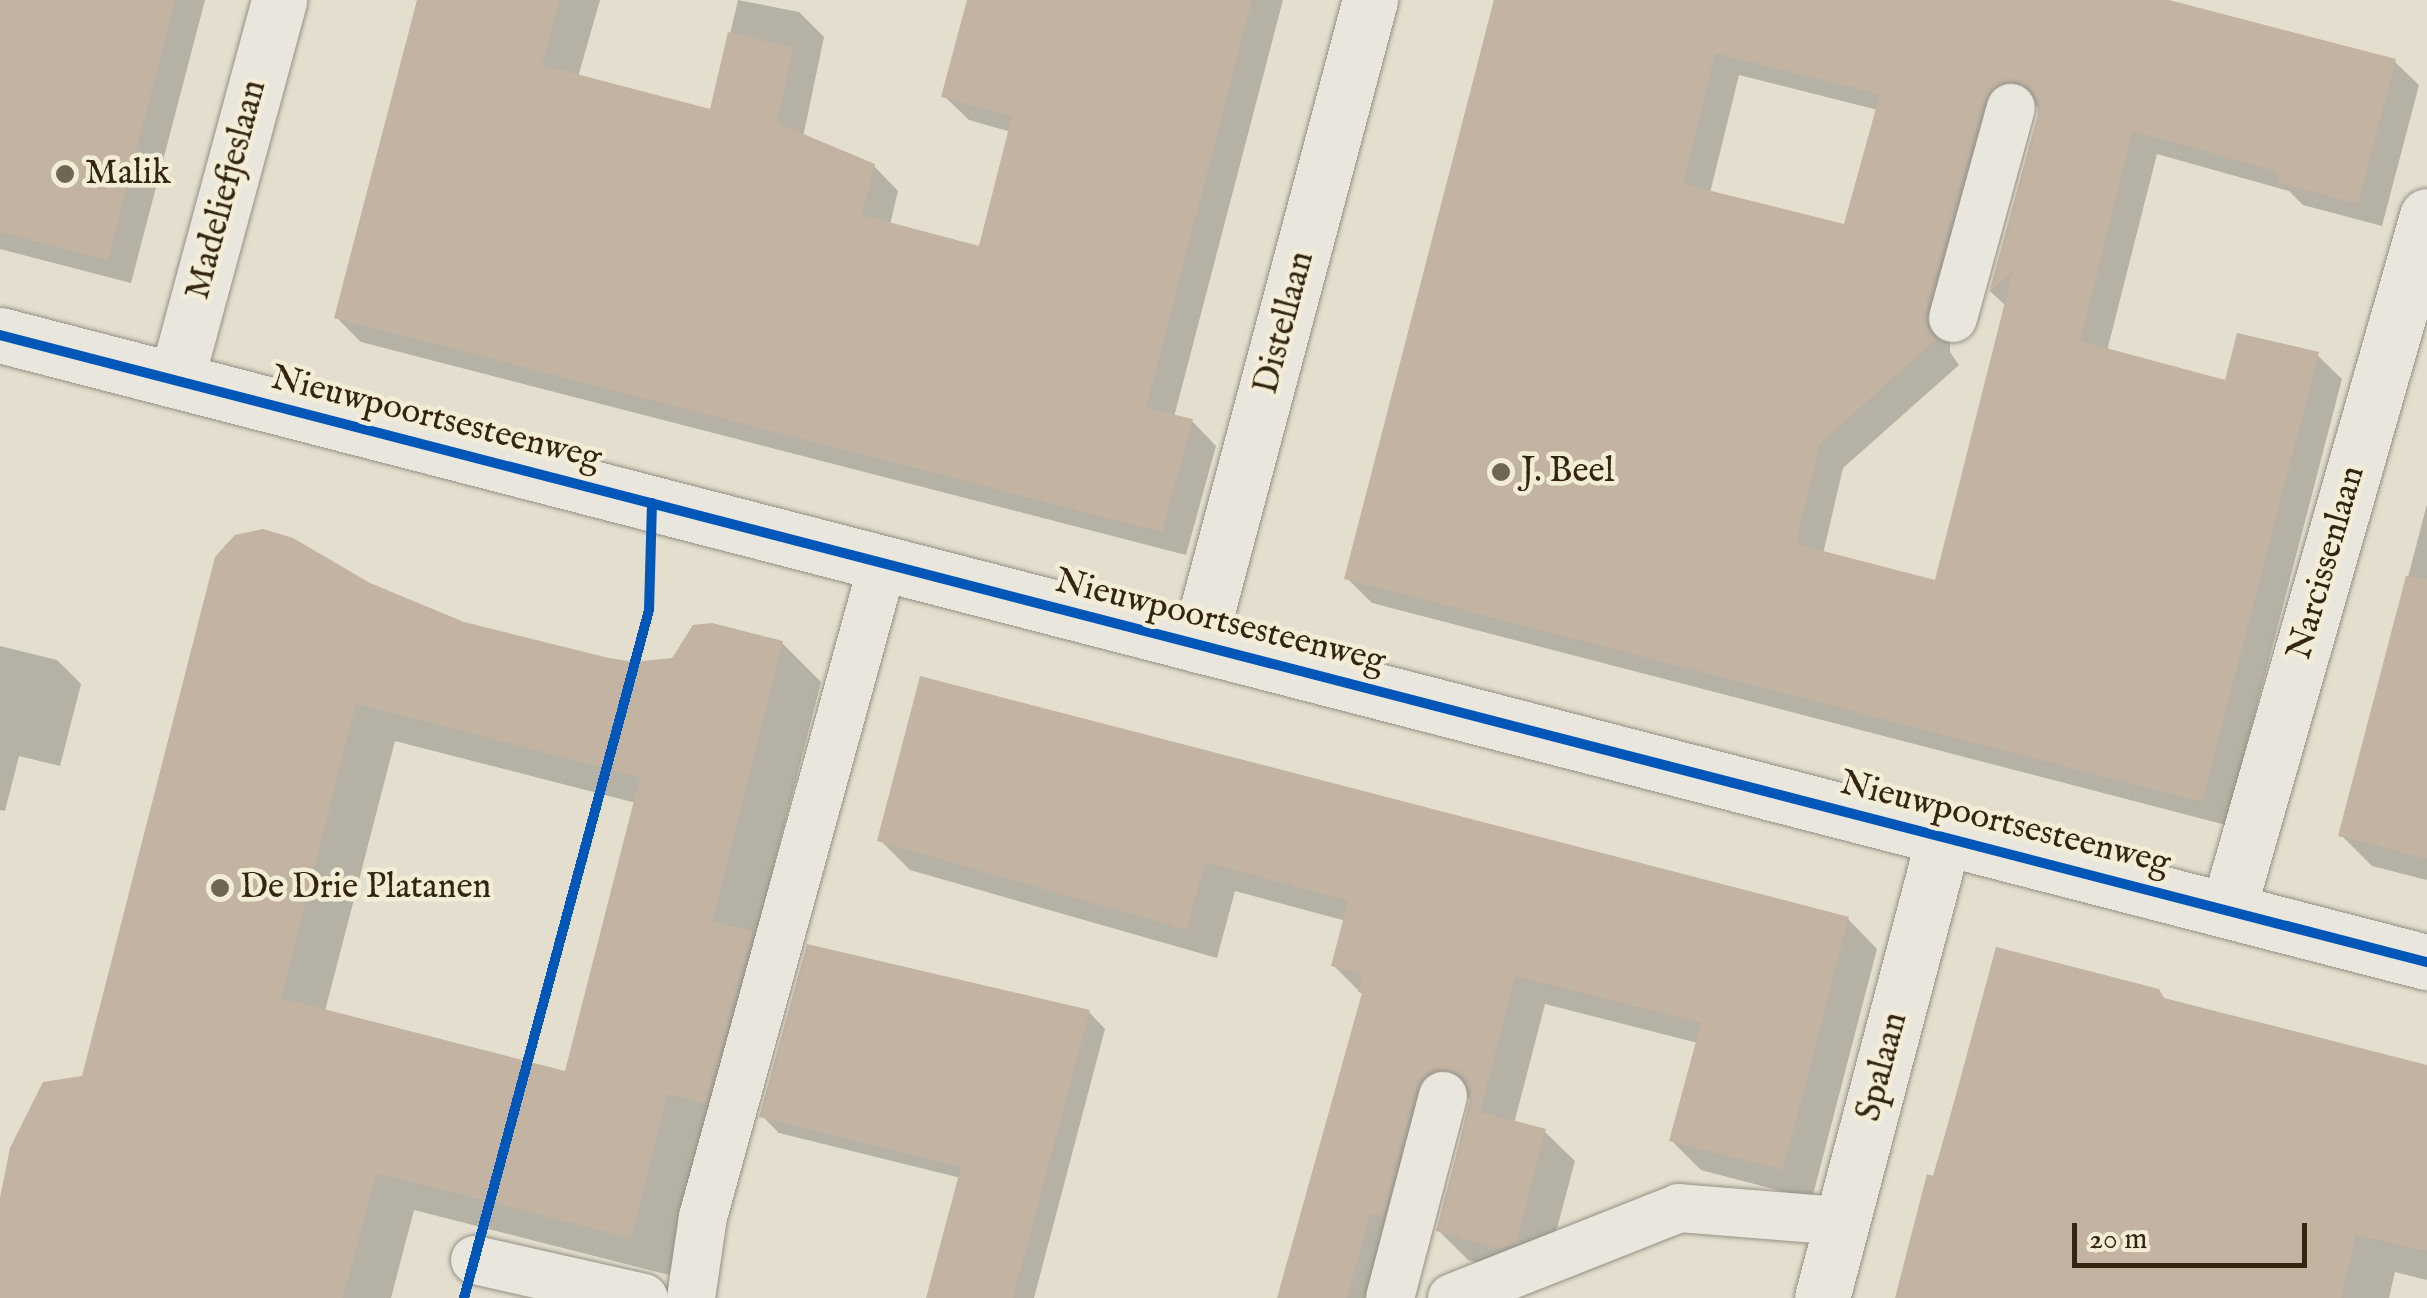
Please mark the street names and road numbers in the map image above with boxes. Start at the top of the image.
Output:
street label: Madeliefjeslaan [178,76,276,304]
street label: Distellaan [1246,247,1324,399]
street label: Nieuwpoortsesteenweg [267,358,605,480]
street label: Narcissenlaan [2279,461,2375,665]
street label: Nieuwpoortsesteenweg [1051,561,1389,683]
street label: Nieuwpoortsesteenweg [1836,763,2174,885]
street label: Spalaan [1848,1008,1918,1126]

